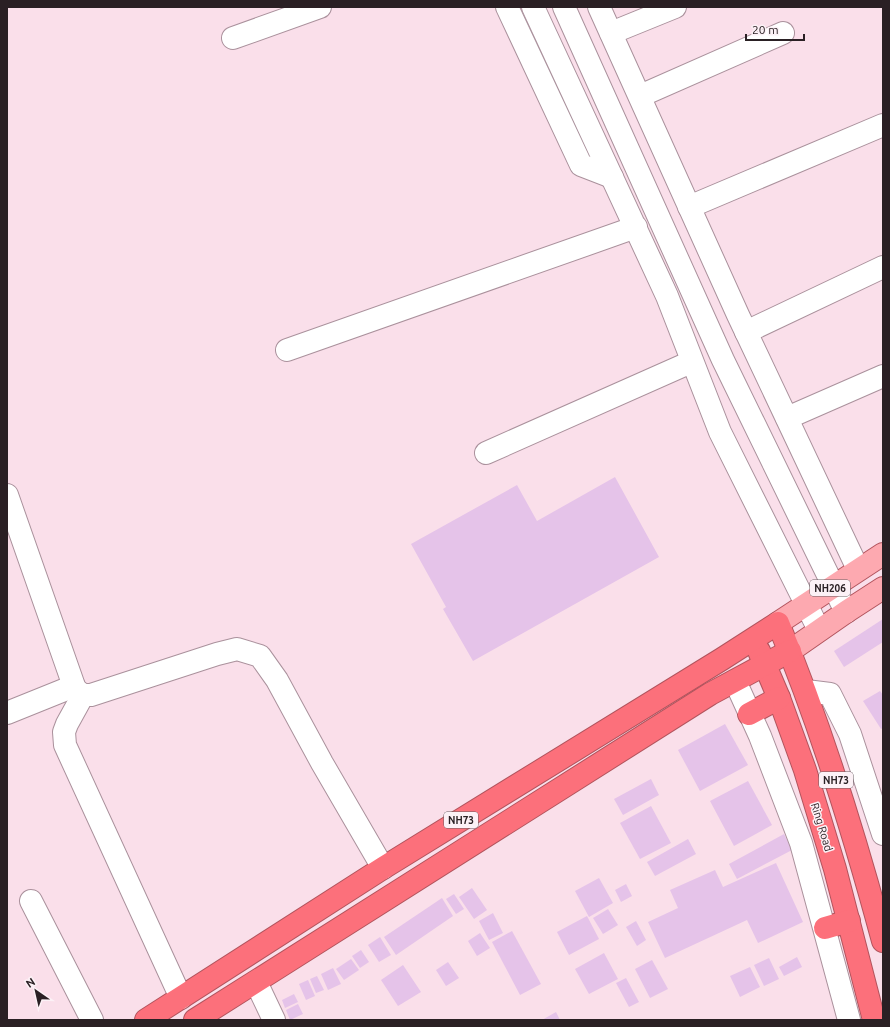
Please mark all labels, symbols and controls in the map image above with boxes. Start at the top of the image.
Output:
scale bar [746,16,804,42]
text: 20 m [752,23,779,36]
road number: NH206 [810,580,850,596]
road number: NH73 [819,772,853,788]
street label: Ring Road [809,801,835,853]
road number: NH73 [444,812,478,828]
north arrow [16,971,56,1011]
text: N [24,975,37,990]

